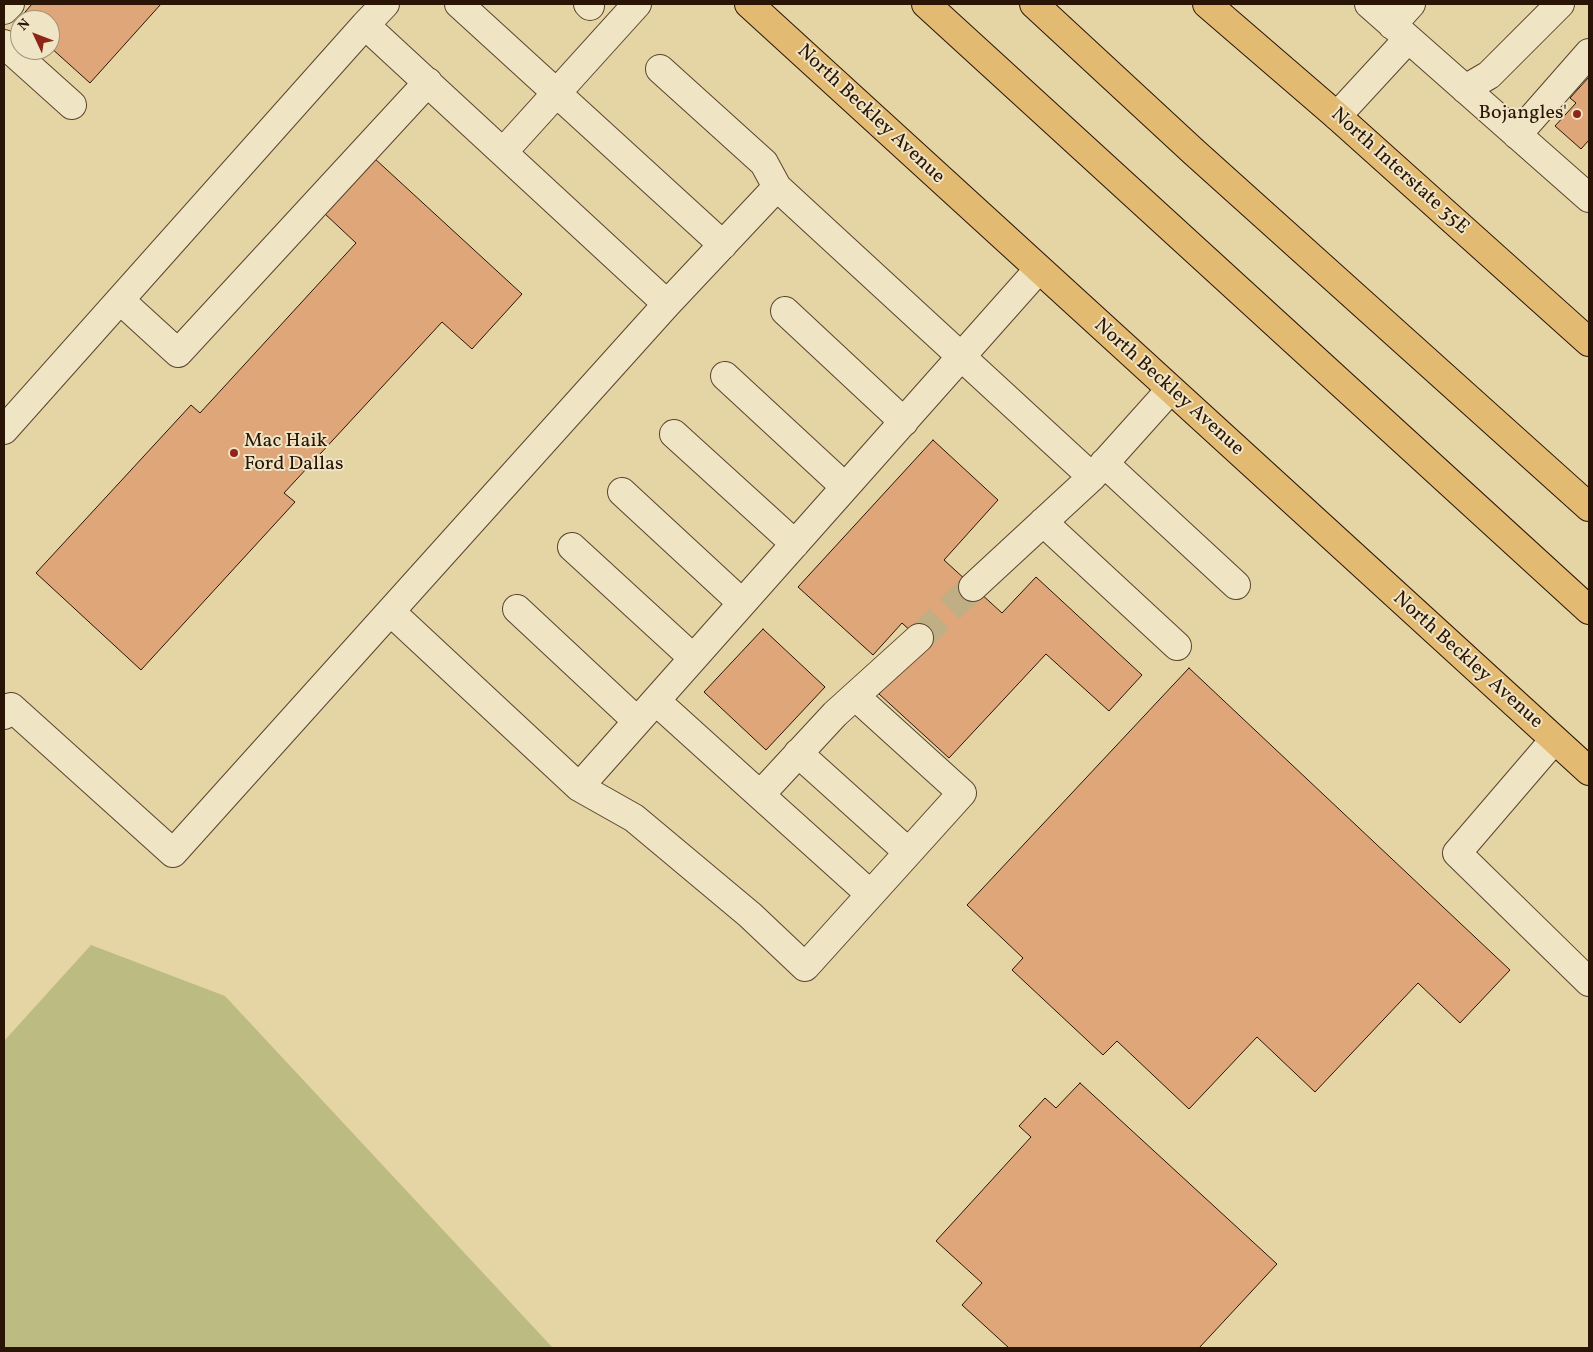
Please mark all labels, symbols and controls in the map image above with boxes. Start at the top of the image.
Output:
north arrow [10,10,60,60]
text: N [14,15,35,35]
street label: North Beckley Avenue [791,40,949,190]
place label: Bojangles' [1479,102,1567,126]
street label: North Interstate 35E [1325,104,1473,240]
marker: Bojangles' [1571,108,1583,120]
street label: North Beckley Avenue [1088,314,1248,462]
place label: Mac Haik Ford Dallas [244,430,344,477]
marker: Mac Haik Ford Dallas [228,447,240,459]
street label: North Beckley Avenue [1387,587,1547,735]

